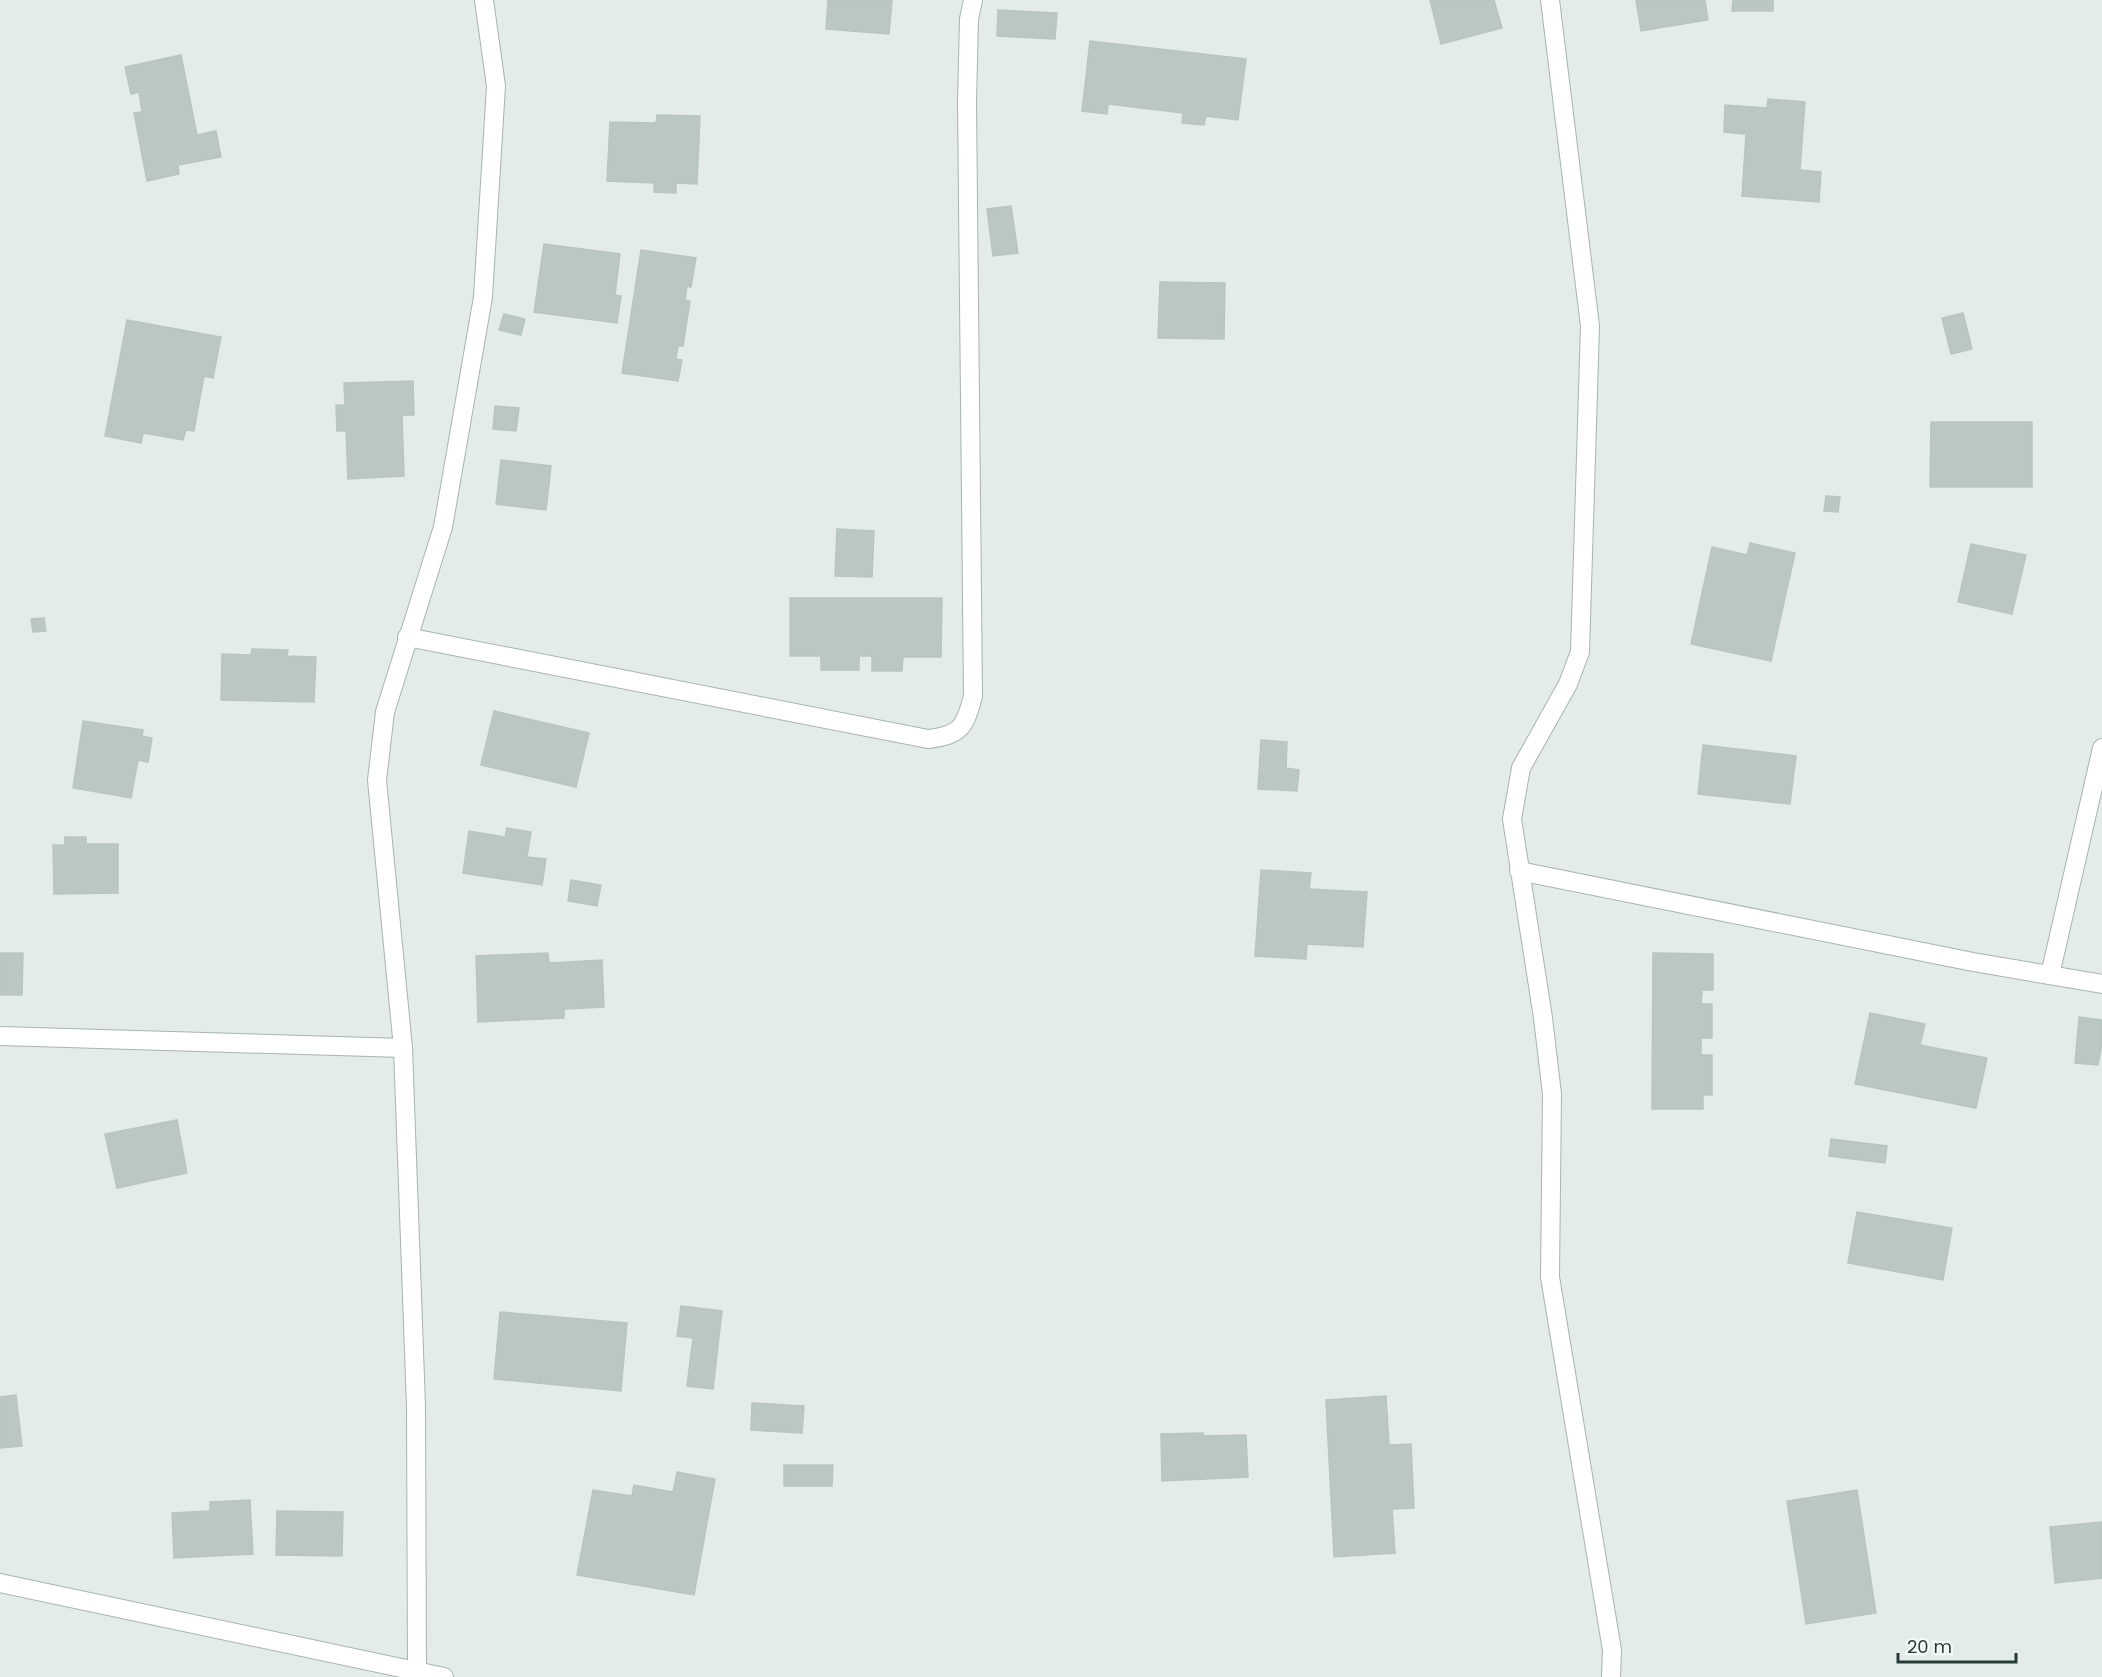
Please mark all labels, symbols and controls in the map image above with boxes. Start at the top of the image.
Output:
scale bar [1898,1626,2016,1664]
text: 20 m [1907,1634,1952,1659]

